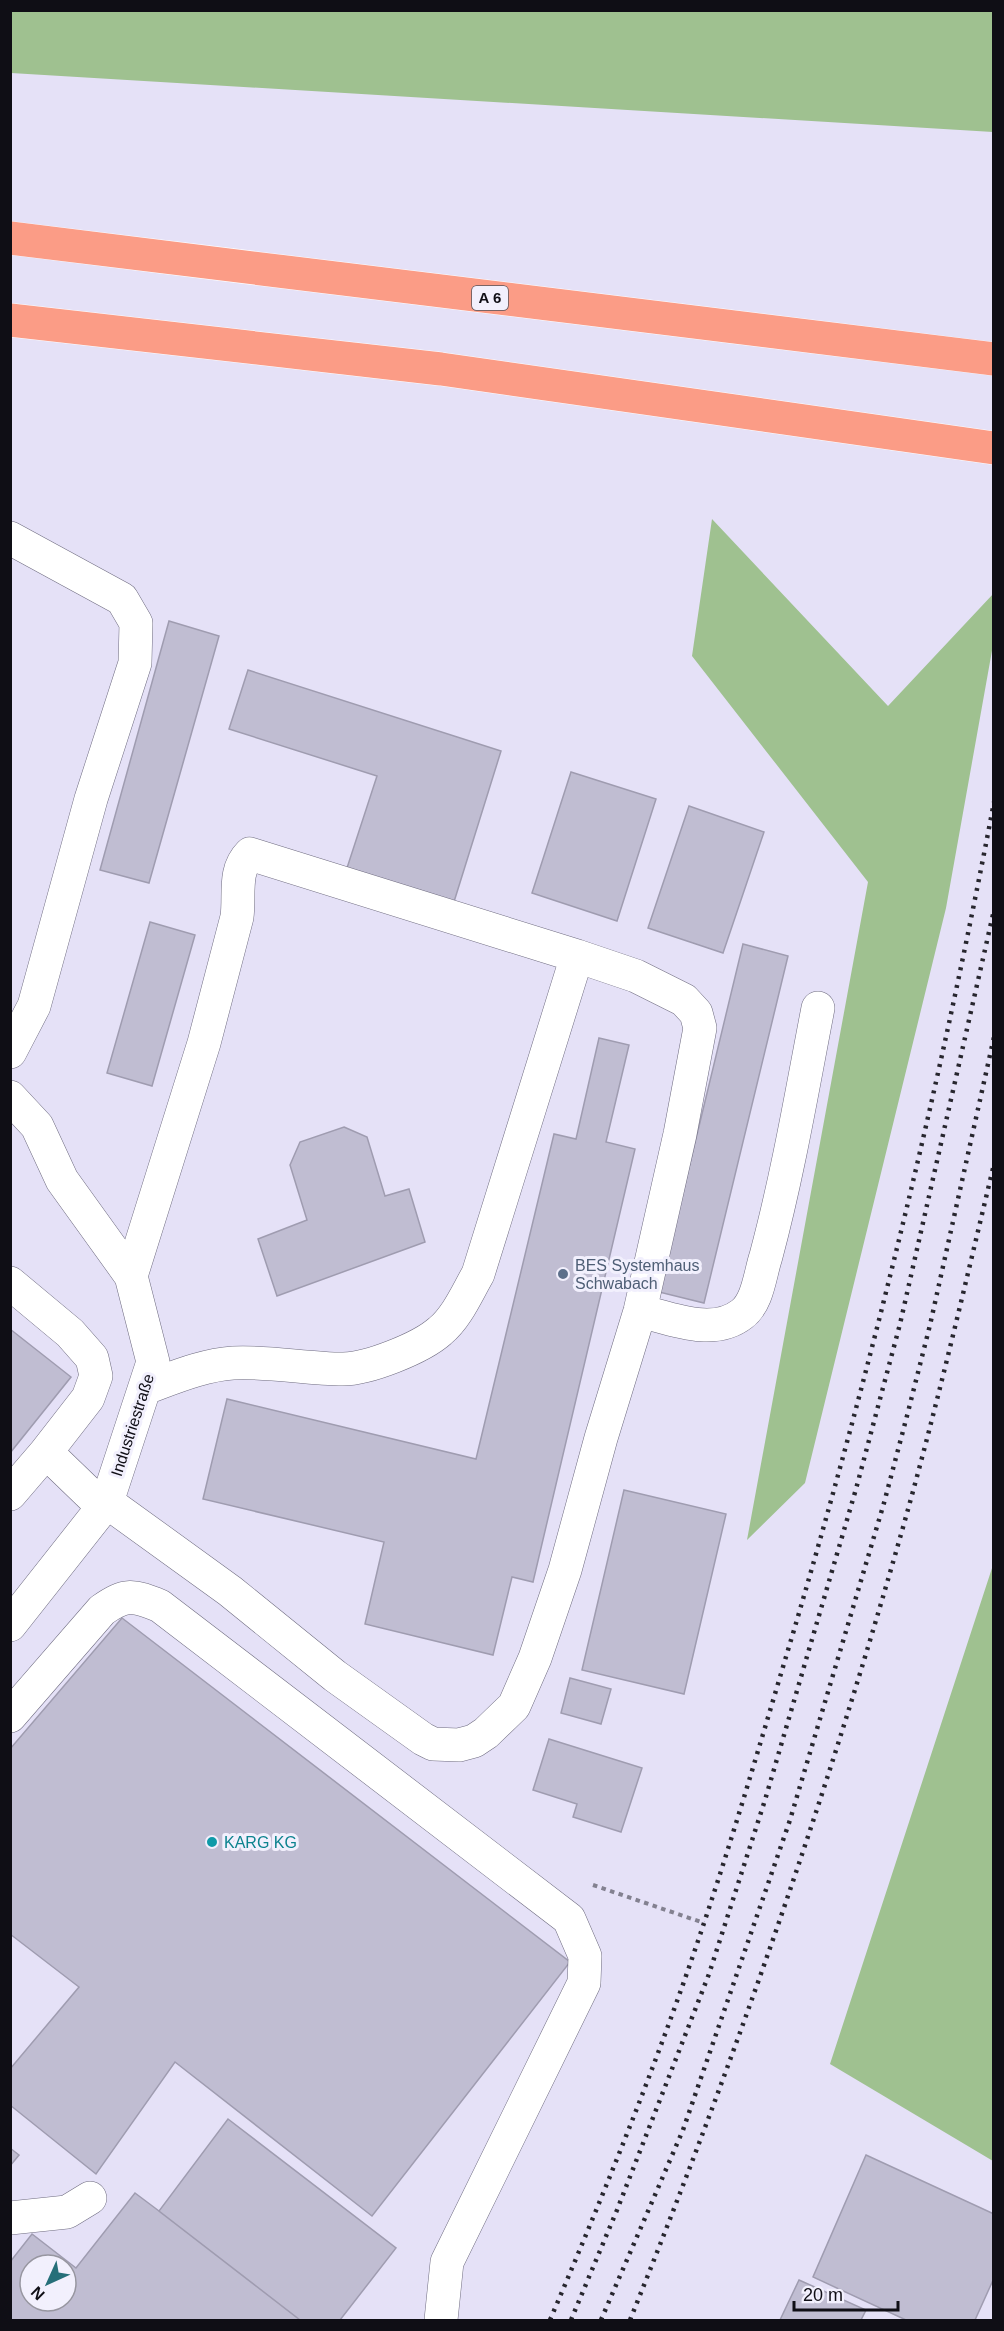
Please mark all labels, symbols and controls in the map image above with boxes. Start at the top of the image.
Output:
road number: A 6 [472,286,508,310]
place label: BES Systemhaus Schwabach [575,1257,700,1292]
marker: BES Systemhaus Schwabach [556,1267,570,1281]
street label: Industriestraße [108,1372,157,1479]
place label: KARG KG [224,1834,297,1851]
marker: KARG KG [205,1835,219,1849]
north arrow [18,2253,78,2313]
scale bar [794,2274,898,2312]
text: N [28,2283,48,2303]
text: 20 m [803,2285,843,2305]

